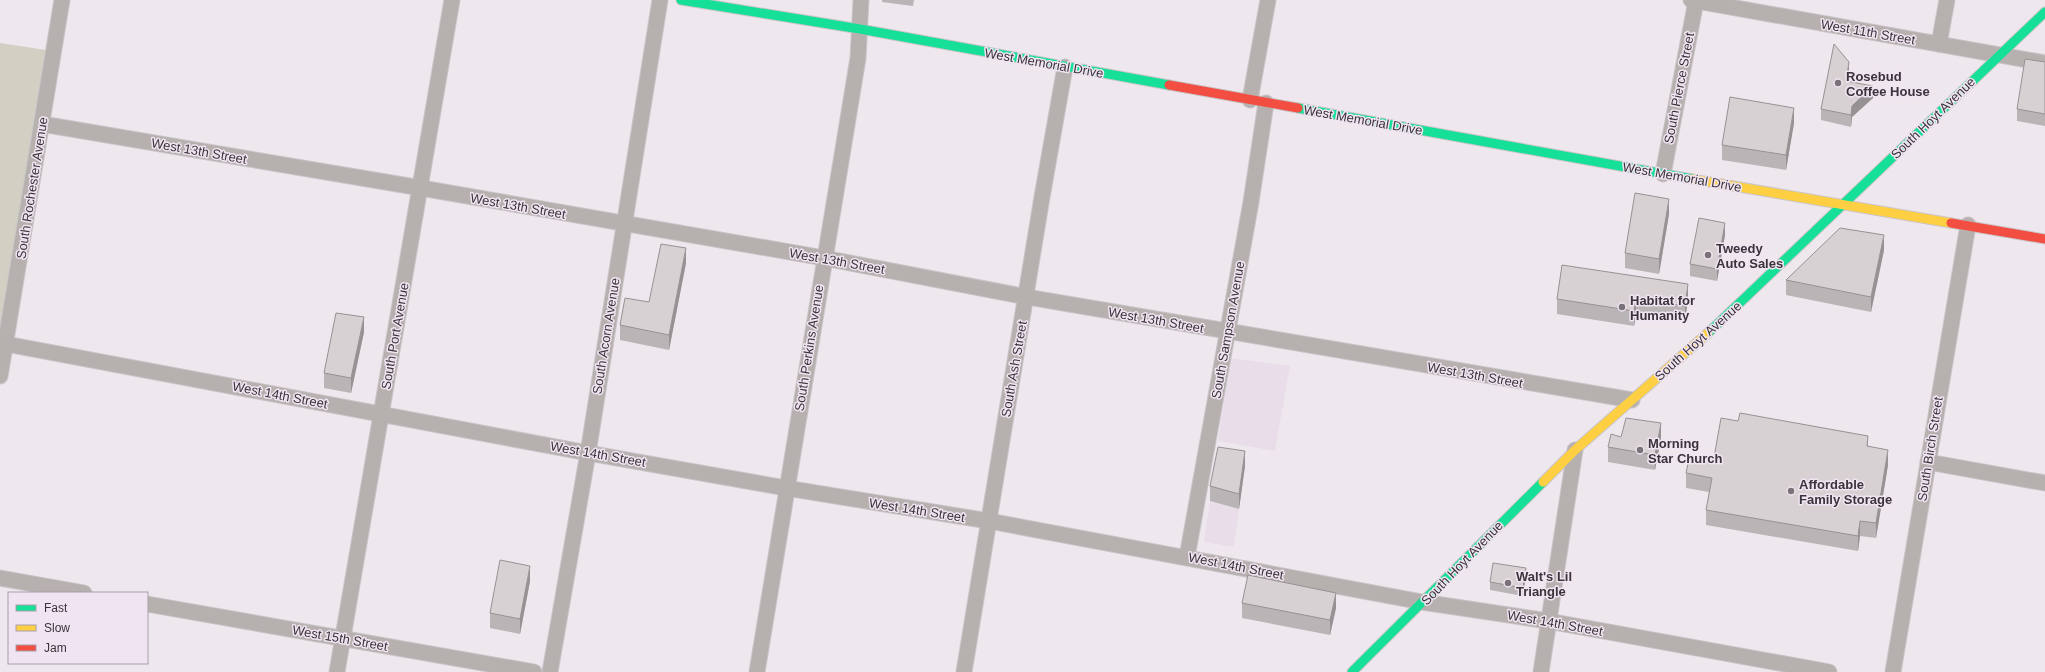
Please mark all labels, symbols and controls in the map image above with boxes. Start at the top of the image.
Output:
street label: West 11th Street [1820,16,1917,48]
street label: South Pierce Street [1661,31,1697,145]
street label: West Memorial Drive [983,45,1105,81]
place label: Rosebud Coffee House [1846,69,1930,99]
street label: South Hoyt Avenue [1888,74,1978,162]
marker: Rosebud Coffee House [1833,78,1843,88]
street label: West Memorial Drive [1302,102,1424,138]
street label: South Rochester Avenue [13,116,51,260]
street label: West 13th Street [150,135,248,167]
street label: West Memorial Drive [1621,159,1743,195]
street label: West 13th Street [469,190,567,222]
place label: Tweedy Auto Sales [1716,241,1783,271]
street label: West 13th Street [788,245,886,277]
marker: Tweedy Auto Sales [1703,250,1713,260]
street label: South Sampson Avenue [1209,260,1247,400]
street label: South Acorn Avenue [589,277,623,395]
street label: South Port Avenue [378,281,412,391]
street label: South Perkins Avenue [792,284,826,412]
place label: Habitat for Humanity [1630,293,1695,323]
street label: South Hoyt Avenue [1652,298,1744,384]
marker: Habitat for Humanity [1617,302,1627,312]
street label: West 13th Street [1107,304,1205,336]
street label: South Ash Street [998,319,1030,418]
street label: West 13th Street [1426,359,1524,391]
street label: West 14th Street [231,378,329,412]
street label: South Birch Street [1914,395,1946,502]
place label: Morning Star Church [1648,436,1722,466]
street label: West 14th Street [549,438,647,470]
marker: Morning Star Church [1635,445,1645,455]
place label: Affordable Family Storage [1799,477,1892,507]
marker: Affordable Family Storage [1786,486,1796,496]
street label: West 14th Street [868,495,966,525]
street label: South Hoyt Avenue [1418,518,1506,608]
street label: West 14th Street [1187,549,1285,583]
place label: Walt's Lil Triangle [1516,569,1572,599]
marker: Walt's Lil Triangle [1503,578,1513,588]
legend [8,592,148,664]
text: Fast [44,601,68,615]
street label: West 14th Street [1506,607,1604,639]
text: Slow [44,621,70,635]
street label: West 15th Street [291,622,389,654]
text: Jam [44,641,67,655]

